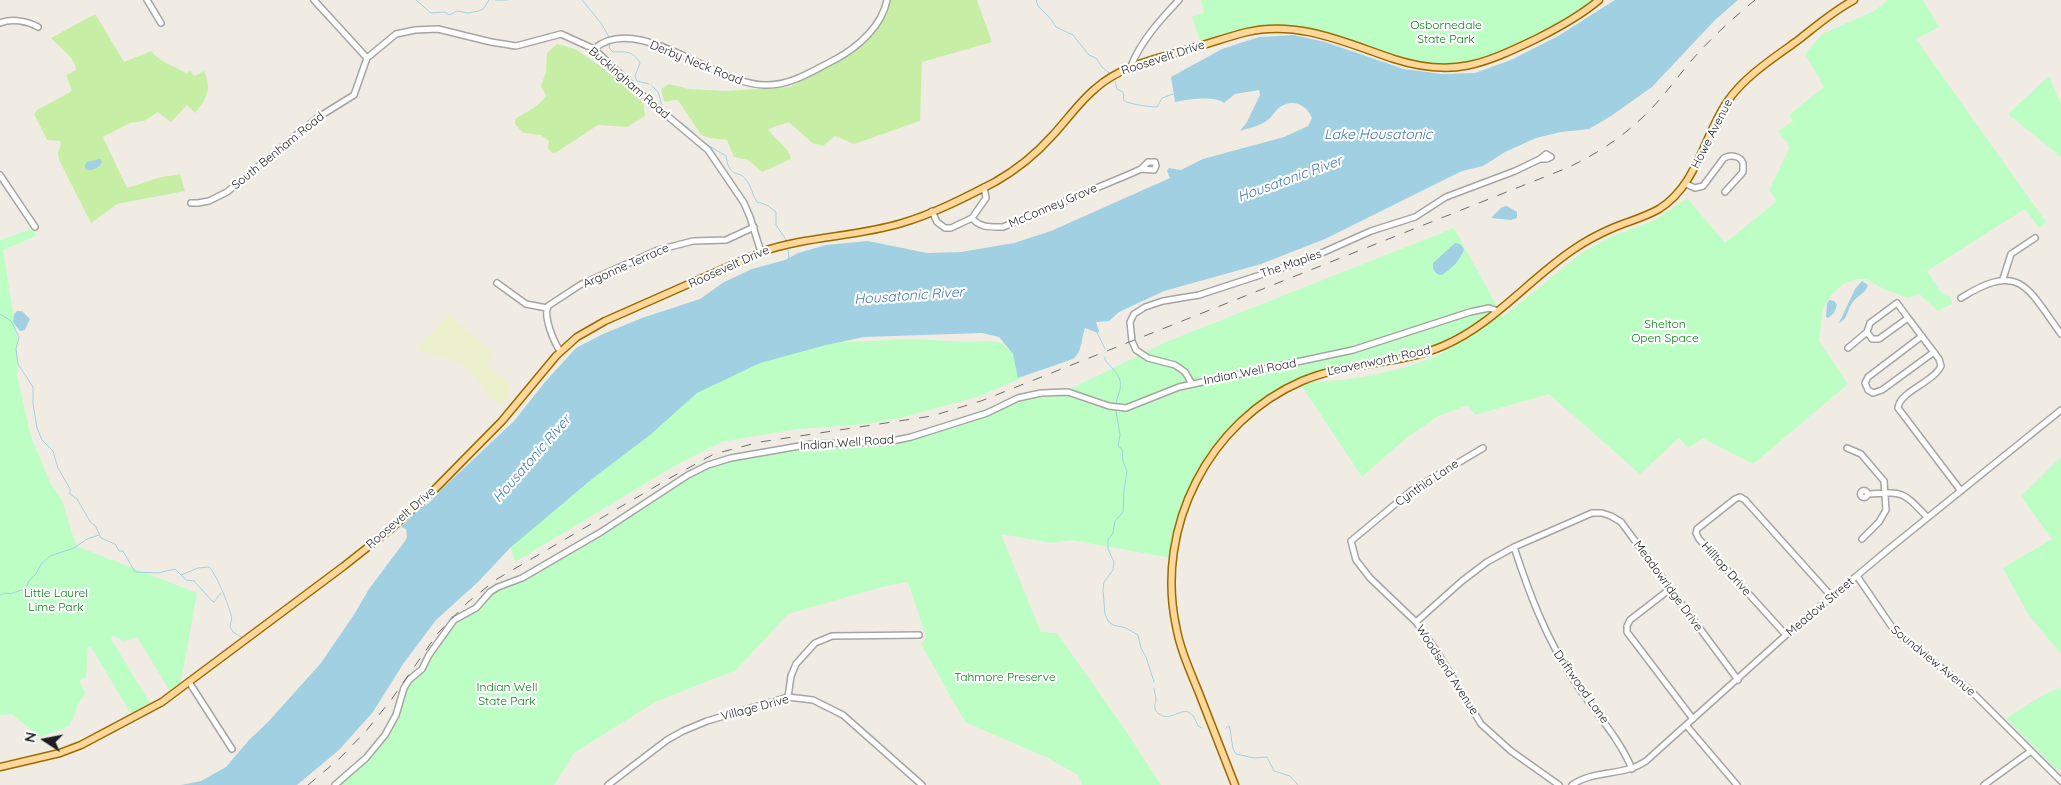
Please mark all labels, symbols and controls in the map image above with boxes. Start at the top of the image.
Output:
park label: Osbornedale State Park [1410,18,1482,46]
street label: Derby Neck Road [648,38,744,88]
street label: Roosevelt Drive [1119,38,1207,78]
street label: Buckingham Road [586,44,672,122]
street label: Howe Avenue [1688,97,1736,171]
street label: South Benham Road [229,109,327,193]
water label: Lake Housatonic [1324,127,1432,143]
water label: Housatonic River [1235,152,1345,206]
street label: McConney Grove [1007,181,1099,231]
street label: Argonne Terrace [581,241,671,291]
street label: Roosevelt Drive [686,243,772,291]
street label: The Maples [1259,247,1323,281]
water label: Housatonic River [854,284,964,308]
park label: Shelton Open Space [1631,317,1699,345]
street label: Leavenworth Road [1326,343,1432,379]
street label: Indian Well Road [1202,356,1298,388]
water label: Housatonic River [490,412,574,506]
street label: Indian Well Road [800,433,894,453]
street label: Cynthia Lane [1393,457,1461,509]
street label: Roosevelt Drive [364,484,438,552]
street label: Meadowridge Drive [1630,538,1706,634]
street label: Hilltop Drive [1698,539,1754,599]
street label: Meadow Street [1783,575,1857,639]
park label: Little Laurel Lime Park [24,586,88,614]
street label: Woodsend Avenue [1413,622,1481,718]
street label: Soundview Avenue [1888,623,1978,699]
street label: Driftwood Lane [1550,648,1612,726]
park label: Tahmore Preserve [954,670,1056,684]
park label: Indian Well State Park [477,680,537,708]
street label: Village Drive [720,692,790,724]
north arrow [20,715,70,765]
text: N [20,730,40,744]

